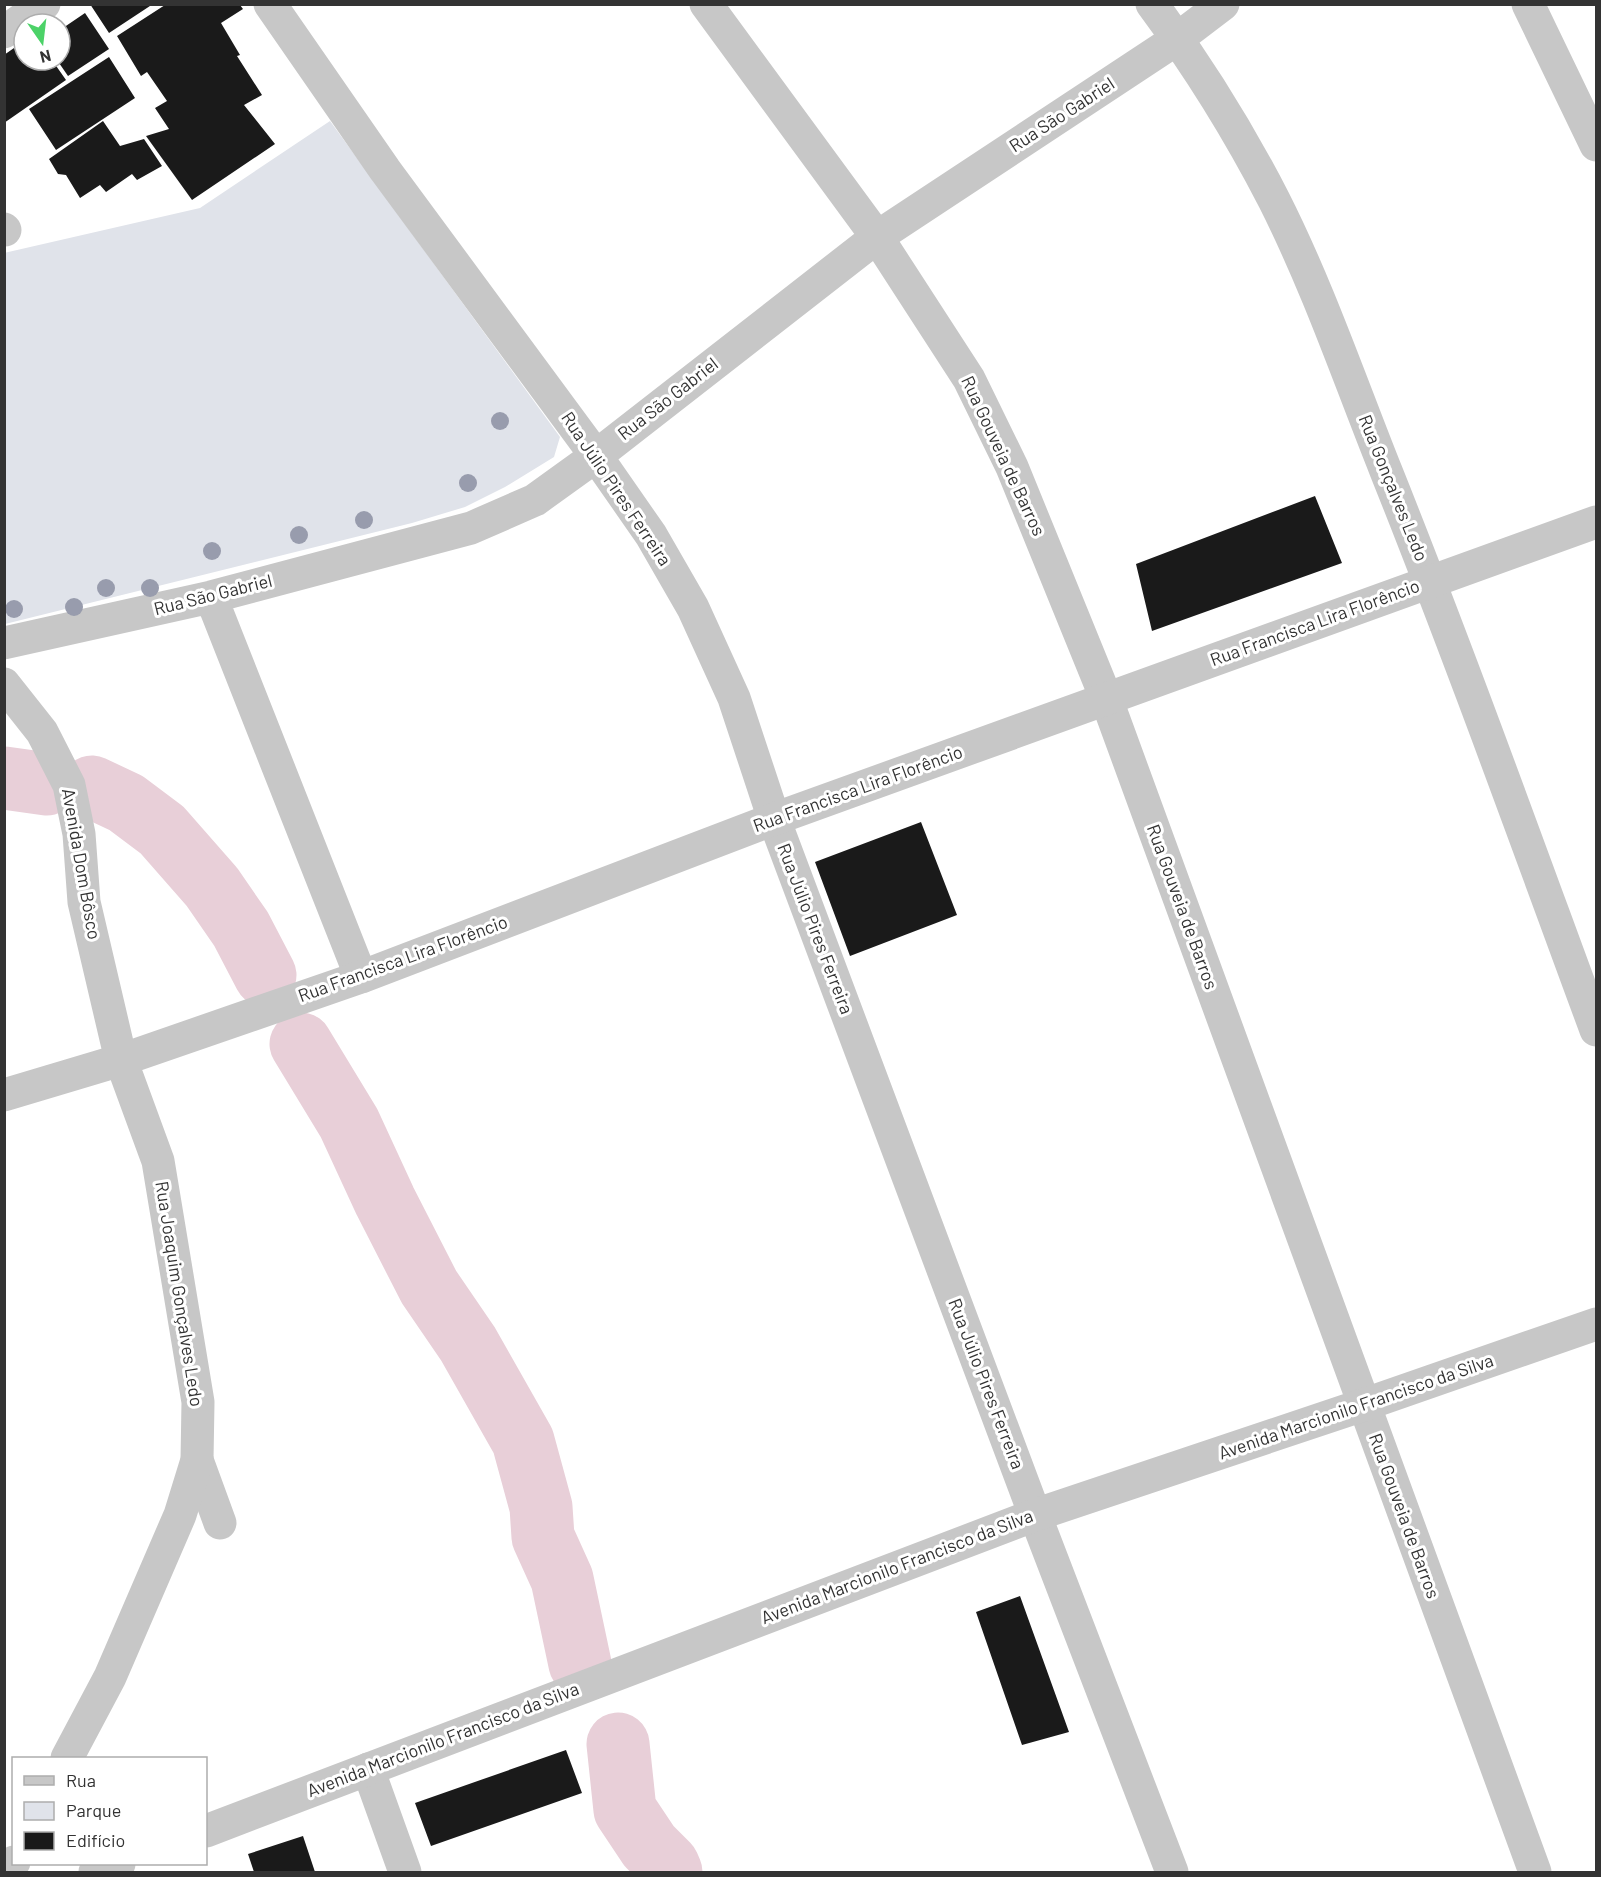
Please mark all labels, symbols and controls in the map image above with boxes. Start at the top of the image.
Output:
north arrow [12,12,72,72]
text: N [38,47,53,68]
street label: Rua São Gabriel [1005,72,1118,156]
street label: Rua São Gabriel [613,352,722,444]
street label: Rua Gouveia de Barros [957,372,1051,539]
street label: Rua Júlio Pires Ferreira [557,407,677,570]
street label: Rua Gonçalves Ledo [1355,411,1433,564]
street label: Rua São Gabriel [151,569,274,619]
street label: Rua Francisca Lira Florêncio [1207,574,1422,670]
street label: Rua Francisca Lira Florêncio [750,740,965,836]
street label: Avenida Dom Bôsco [58,786,106,941]
street label: Rua Gouveia de Barros [1143,821,1223,992]
street label: Rua Júlio Pires Ferreira [773,840,859,1017]
street label: Rua Francisca Lira Florêncio [295,910,510,1006]
street label: Rua Joaquim Gonçalves Ledo [151,1180,209,1408]
street label: Rua Júlio Pires Ferreira [944,1295,1030,1472]
street label: Avenida Marcionilo Francisco da Silva [1215,1349,1496,1464]
street label: Rua Gouveia de Barros [1365,1430,1445,1601]
street label: Avenida Marcionilo Francisco da Silva [758,1504,1036,1628]
street label: Avenida Marcionilo Francisco da Silva [304,1677,582,1801]
legend [12,1757,207,1865]
text: Rua [66,1769,96,1791]
text: Parque [66,1799,121,1821]
text: Edifício [66,1829,125,1851]

